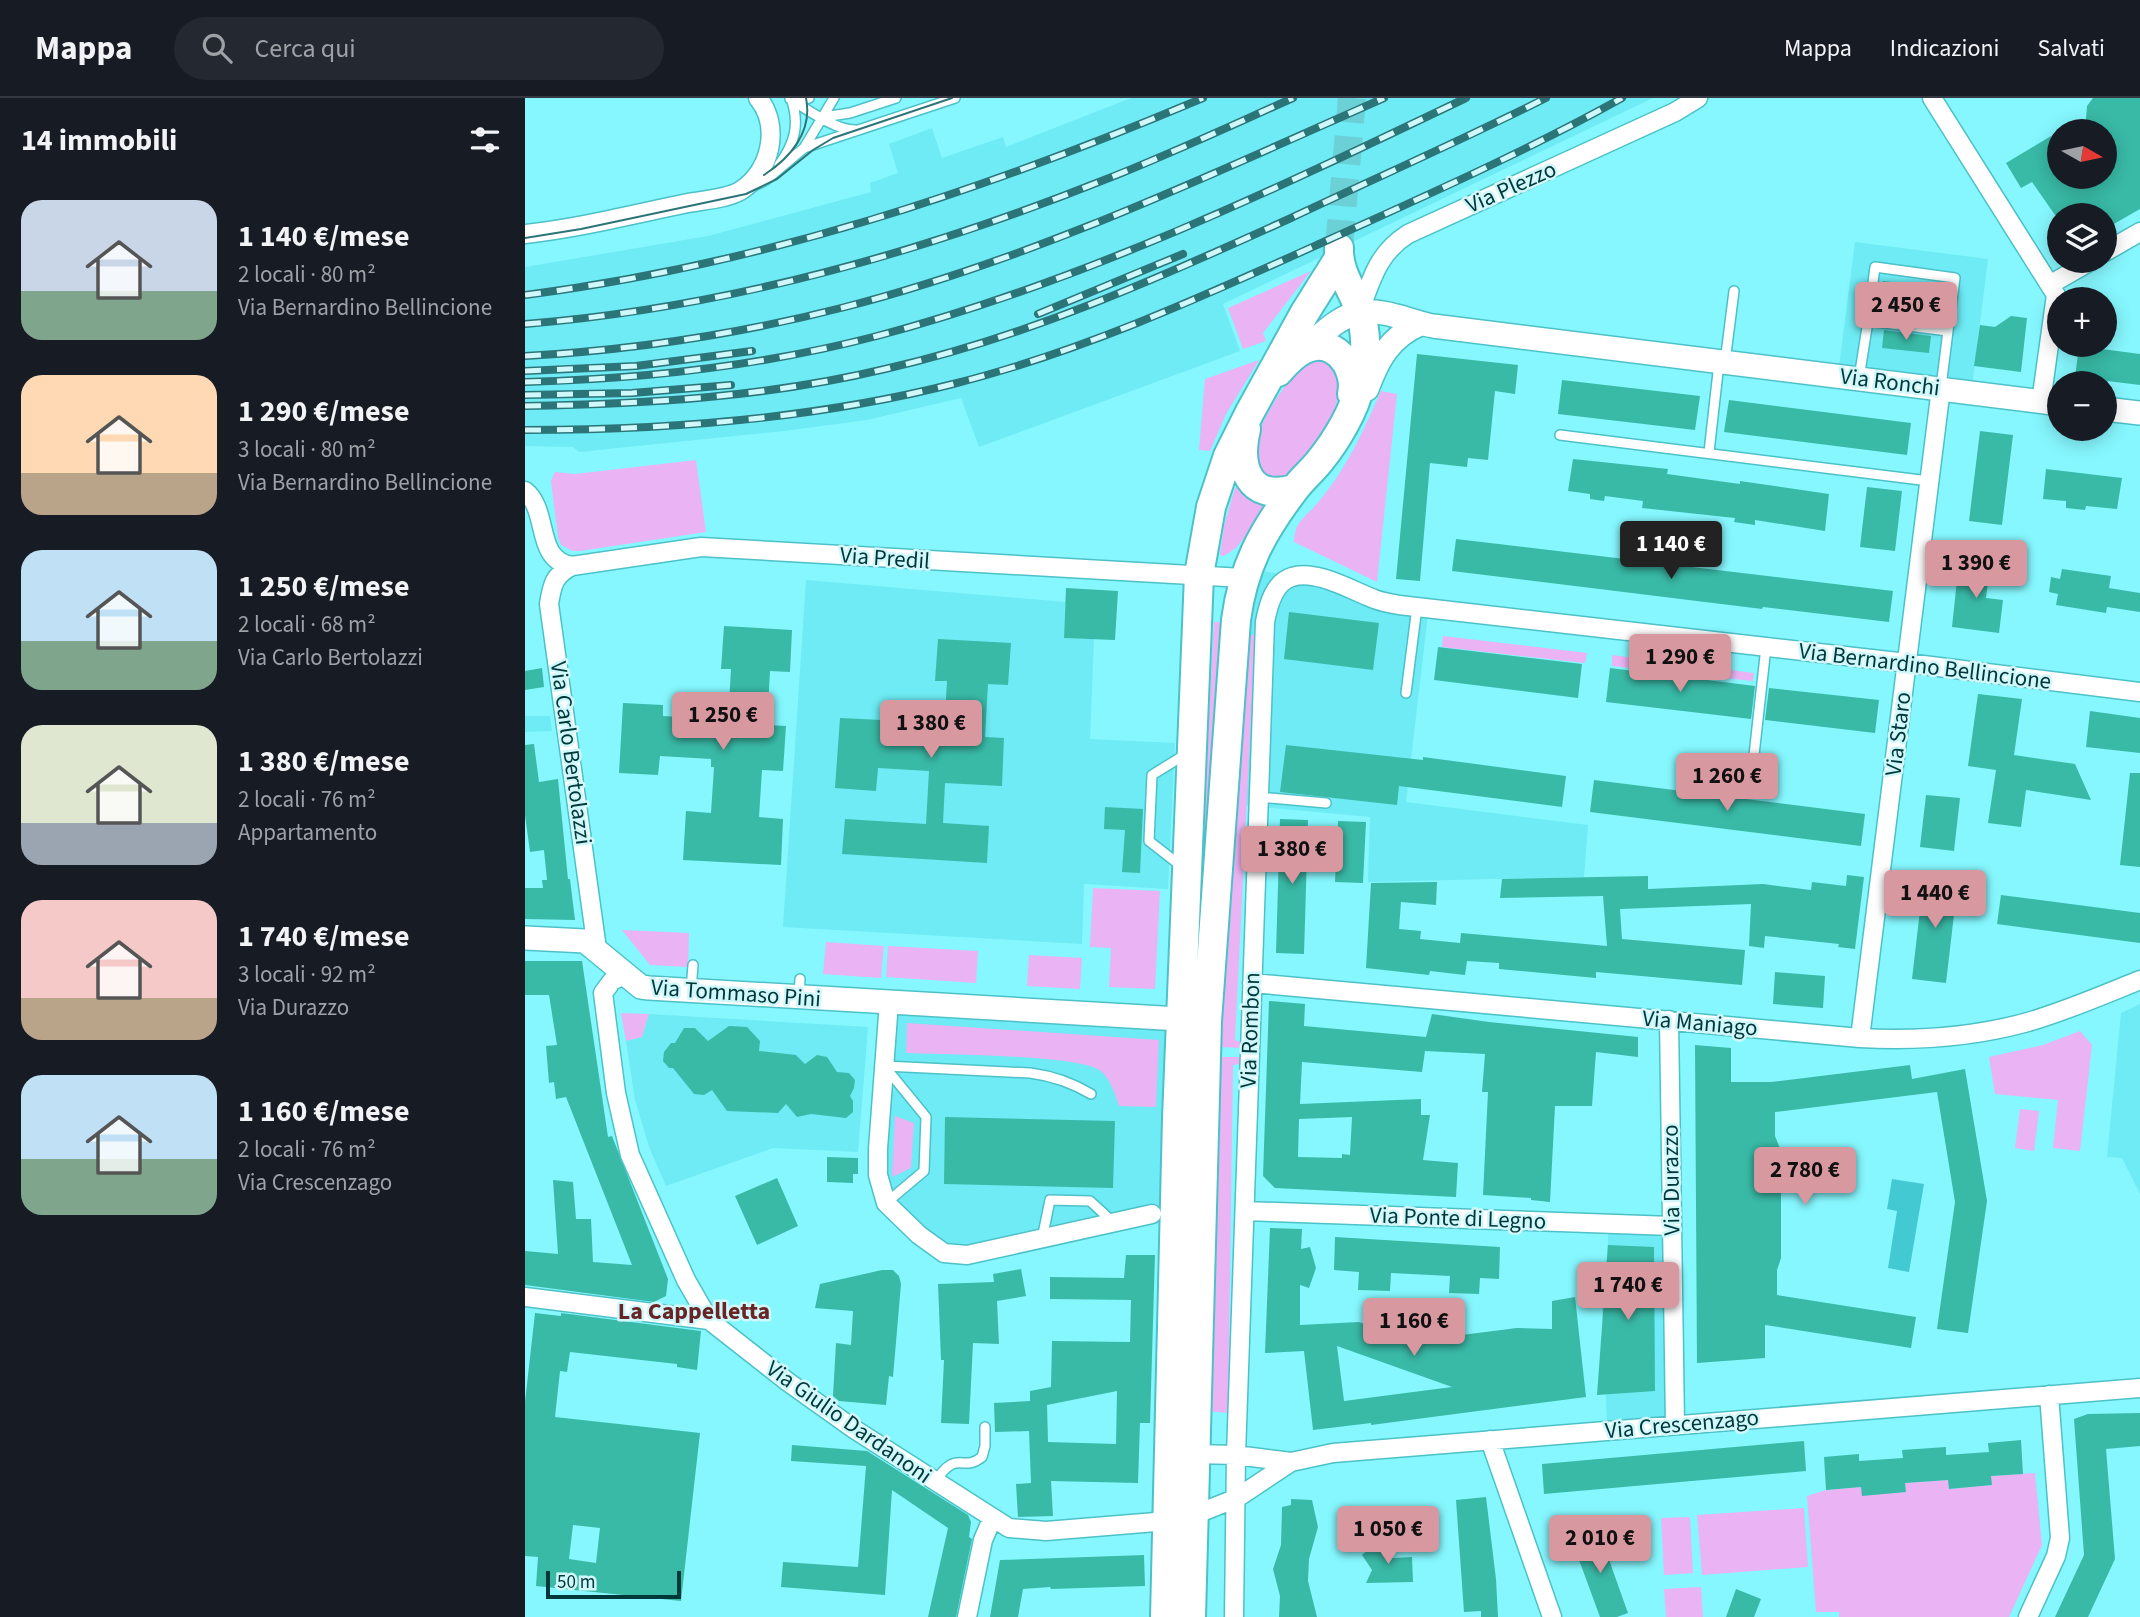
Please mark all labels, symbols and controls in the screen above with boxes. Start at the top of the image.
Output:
search box [174,17,664,80]
text: Mappa [35,25,132,72]
icon: search [198,29,236,67]
text: Cerca qui [254,30,356,67]
text: Mappa [1784,31,1852,66]
text: Indicazioni [1890,31,1999,66]
text: Salvati [2037,31,2105,66]
text: 14 immobili [21,119,177,162]
north arrow [2047,119,2117,189]
map controls [2047,119,2117,441]
icon: filters [466,121,504,159]
street label: Via Plezzo [1461,152,1561,222]
button: layers [2047,203,2117,273]
text: 1 140 €/mese [238,215,409,258]
icon: home [77,228,161,312]
text: 2 locali · 80 m² [238,258,376,291]
pin: 2 450 € [1841,282,1971,342]
button: + [2047,287,2117,357]
text: 2 450 € [1871,288,1941,321]
text: Via Bernardino Bellincione [238,291,492,324]
street label: Via Ronchi [1838,360,1942,404]
button: − [2047,371,2117,441]
text: 1 290 €/mese [238,390,409,433]
icon: home [77,403,161,487]
text: 3 locali · 80 m² [238,433,376,466]
text: Via Bernardino Bellincione [238,466,492,499]
pin: 1 140 € [1606,522,1736,581]
text: 1 140 € [1636,527,1706,560]
street label: Via Predil [839,538,931,578]
pin: 1 390 € [1911,540,2041,600]
text: 1 390 € [1941,546,2011,579]
text: 1 250 €/mese [238,565,409,608]
icon: home [77,578,161,662]
text: 2 locali · 68 m² [238,608,376,641]
pin: 1 290 € [1615,634,1745,694]
street label: Via Bernardino Bellincione [1797,634,2053,698]
text: 1 290 € [1645,640,1715,673]
text: Via Carlo Bertolazzi [238,641,423,674]
street label: Via Carlo Bertolazzi [542,659,600,847]
street label: Via Staro [1876,690,1920,778]
pin: 1 250 € [658,692,788,752]
text: 1 250 € [688,698,758,731]
pin: 1 380 € [866,700,996,760]
text: 1 380 € [896,706,966,739]
text: 1 380 €/mese [238,740,409,783]
icon: home [77,753,161,837]
pin: 1 260 € [1662,754,1792,813]
text: 1 260 € [1692,759,1762,792]
text: 2 locali · 76 m² [238,783,376,816]
text: Appartamento [238,816,377,849]
pin: 1 380 € [1227,826,1357,886]
text: 1 380 € [1257,832,1327,865]
pin: 1 440 € [1870,870,2000,930]
text: 1 440 € [1900,876,1970,909]
text: 1 740 €/mese [238,915,409,958]
icon: home [77,928,161,1012]
text: 3 locali · 92 m² [238,958,376,991]
street label: Via Tommaso Pini [650,971,822,1015]
street label: Via Rombon [1231,972,1269,1088]
text: Via Durazzo [238,991,349,1024]
street label: Via Maniago [1641,1002,1759,1044]
text: 1 160 €/mese [238,1090,409,1133]
icon: home [77,1103,161,1187]
street label: Via Durazzo [1654,1124,1688,1236]
text: 2 locali · 76 m² [238,1133,376,1166]
pin: 2 780 € [1740,1148,1870,1207]
text: 2 780 € [1770,1153,1840,1186]
text: Via Crescenzago [238,1166,392,1199]
street label: Via Ponte di Legno [1369,1198,1547,1238]
pin: 1 740 € [1563,1262,1693,1322]
text: 1 740 € [1593,1268,1663,1301]
district label: La Cappelletta [618,1294,770,1329]
pin: 1 160 € [1349,1298,1479,1358]
text: 1 160 € [1379,1304,1449,1337]
street label: Via Giulio Dardanoni [759,1352,939,1492]
street label: Via Crescenzago [1604,1401,1760,1447]
pin: 1 050 € [1323,1506,1453,1566]
text: 1 050 € [1353,1512,1423,1545]
pin: 2 010 € [1535,1516,1665,1575]
text: 2 010 € [1565,1521,1635,1554]
scale bar [546,1568,681,1600]
text: 50 m [557,1569,595,1596]

